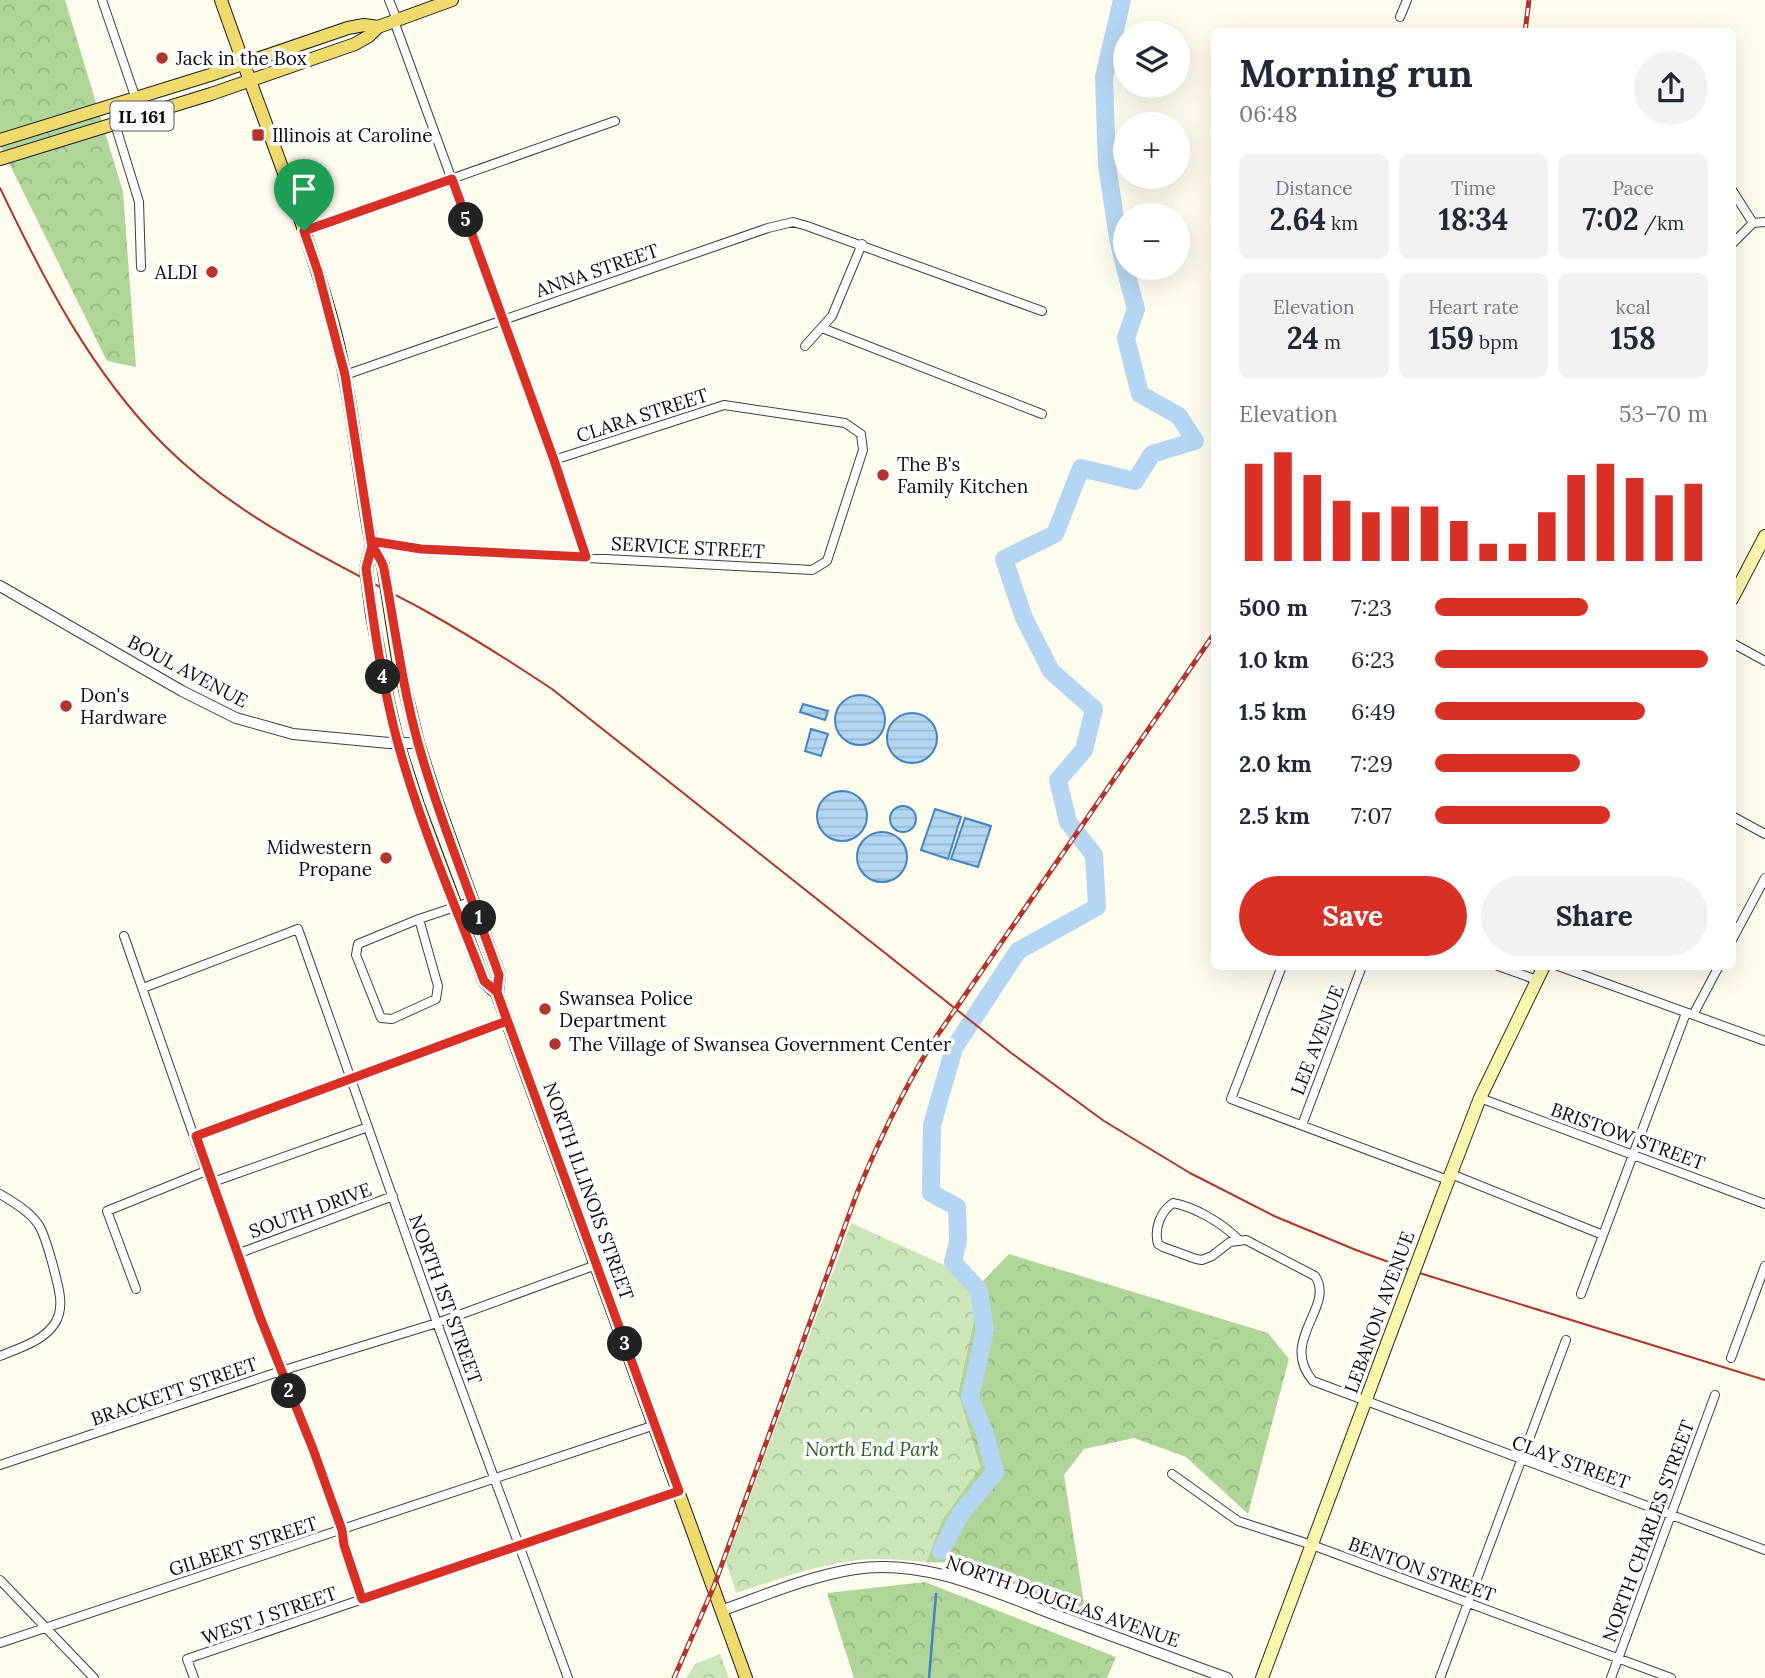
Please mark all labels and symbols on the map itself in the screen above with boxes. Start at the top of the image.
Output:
place label: Jack in the Box [175,46,307,70]
marker: Jack in the Box [154,50,170,66]
road number: IL 161 [110,102,174,131]
place label: Illinois at Caroline [272,123,432,147]
marker: Illinois at Caroline [250,127,266,143]
pin [274,159,334,231]
pin: 5 [448,202,484,238]
street label: ANNA STREET [531,238,662,303]
place label: ALDI [154,260,198,284]
marker: ALDI [204,264,220,280]
street label: CLARA STREET [573,382,711,448]
place label: The B's Family Kitchen [897,452,1028,498]
marker: The B's Family Kitchen [875,467,891,483]
street label: SERVICE STREET [611,531,765,563]
street label: BOUL AVENUE [124,629,252,713]
pin: 4 [366,660,400,694]
place label: Don's Hardware [80,683,167,729]
marker: Don's Hardware [58,698,74,714]
place label: Midwestern Propane [266,835,372,881]
marker: Midwestern Propane [378,850,394,866]
pin: 1 [462,900,496,936]
street label: LEE AVENUE [1285,982,1349,1098]
place label: Swansea Police Department [559,986,693,1032]
marker: Swansea Police Department [537,1001,553,1017]
place label: The Village of Swansea Government Center [569,1032,952,1056]
marker: The Village of Swansea Government Center [547,1036,563,1052]
street label: NORTH ILLINOIS STREET [538,1079,640,1303]
street label: BRISTOW STREET [1548,1097,1708,1175]
street label: SOUTH DRIVE [246,1177,374,1243]
street label: NORTH 1ST STREET [404,1211,488,1387]
street label: LEBANON AVENUE [1339,1228,1419,1396]
pin: 3 [608,1326,642,1362]
street label: BRACKETT STREET [88,1351,260,1431]
pin: 2 [272,1374,306,1408]
street label: NORTH CHARLES STREET [1597,1417,1699,1645]
street label: CLAY STREET [1509,1430,1633,1494]
park label: North End Park [805,1437,939,1461]
street label: GILBERT STREET [166,1511,320,1581]
street label: BENTON STREET [1345,1531,1499,1607]
street label: NORTH DOUGLAS AVENUE [943,1550,1183,1652]
street label: WEST J STREET [198,1581,340,1649]

